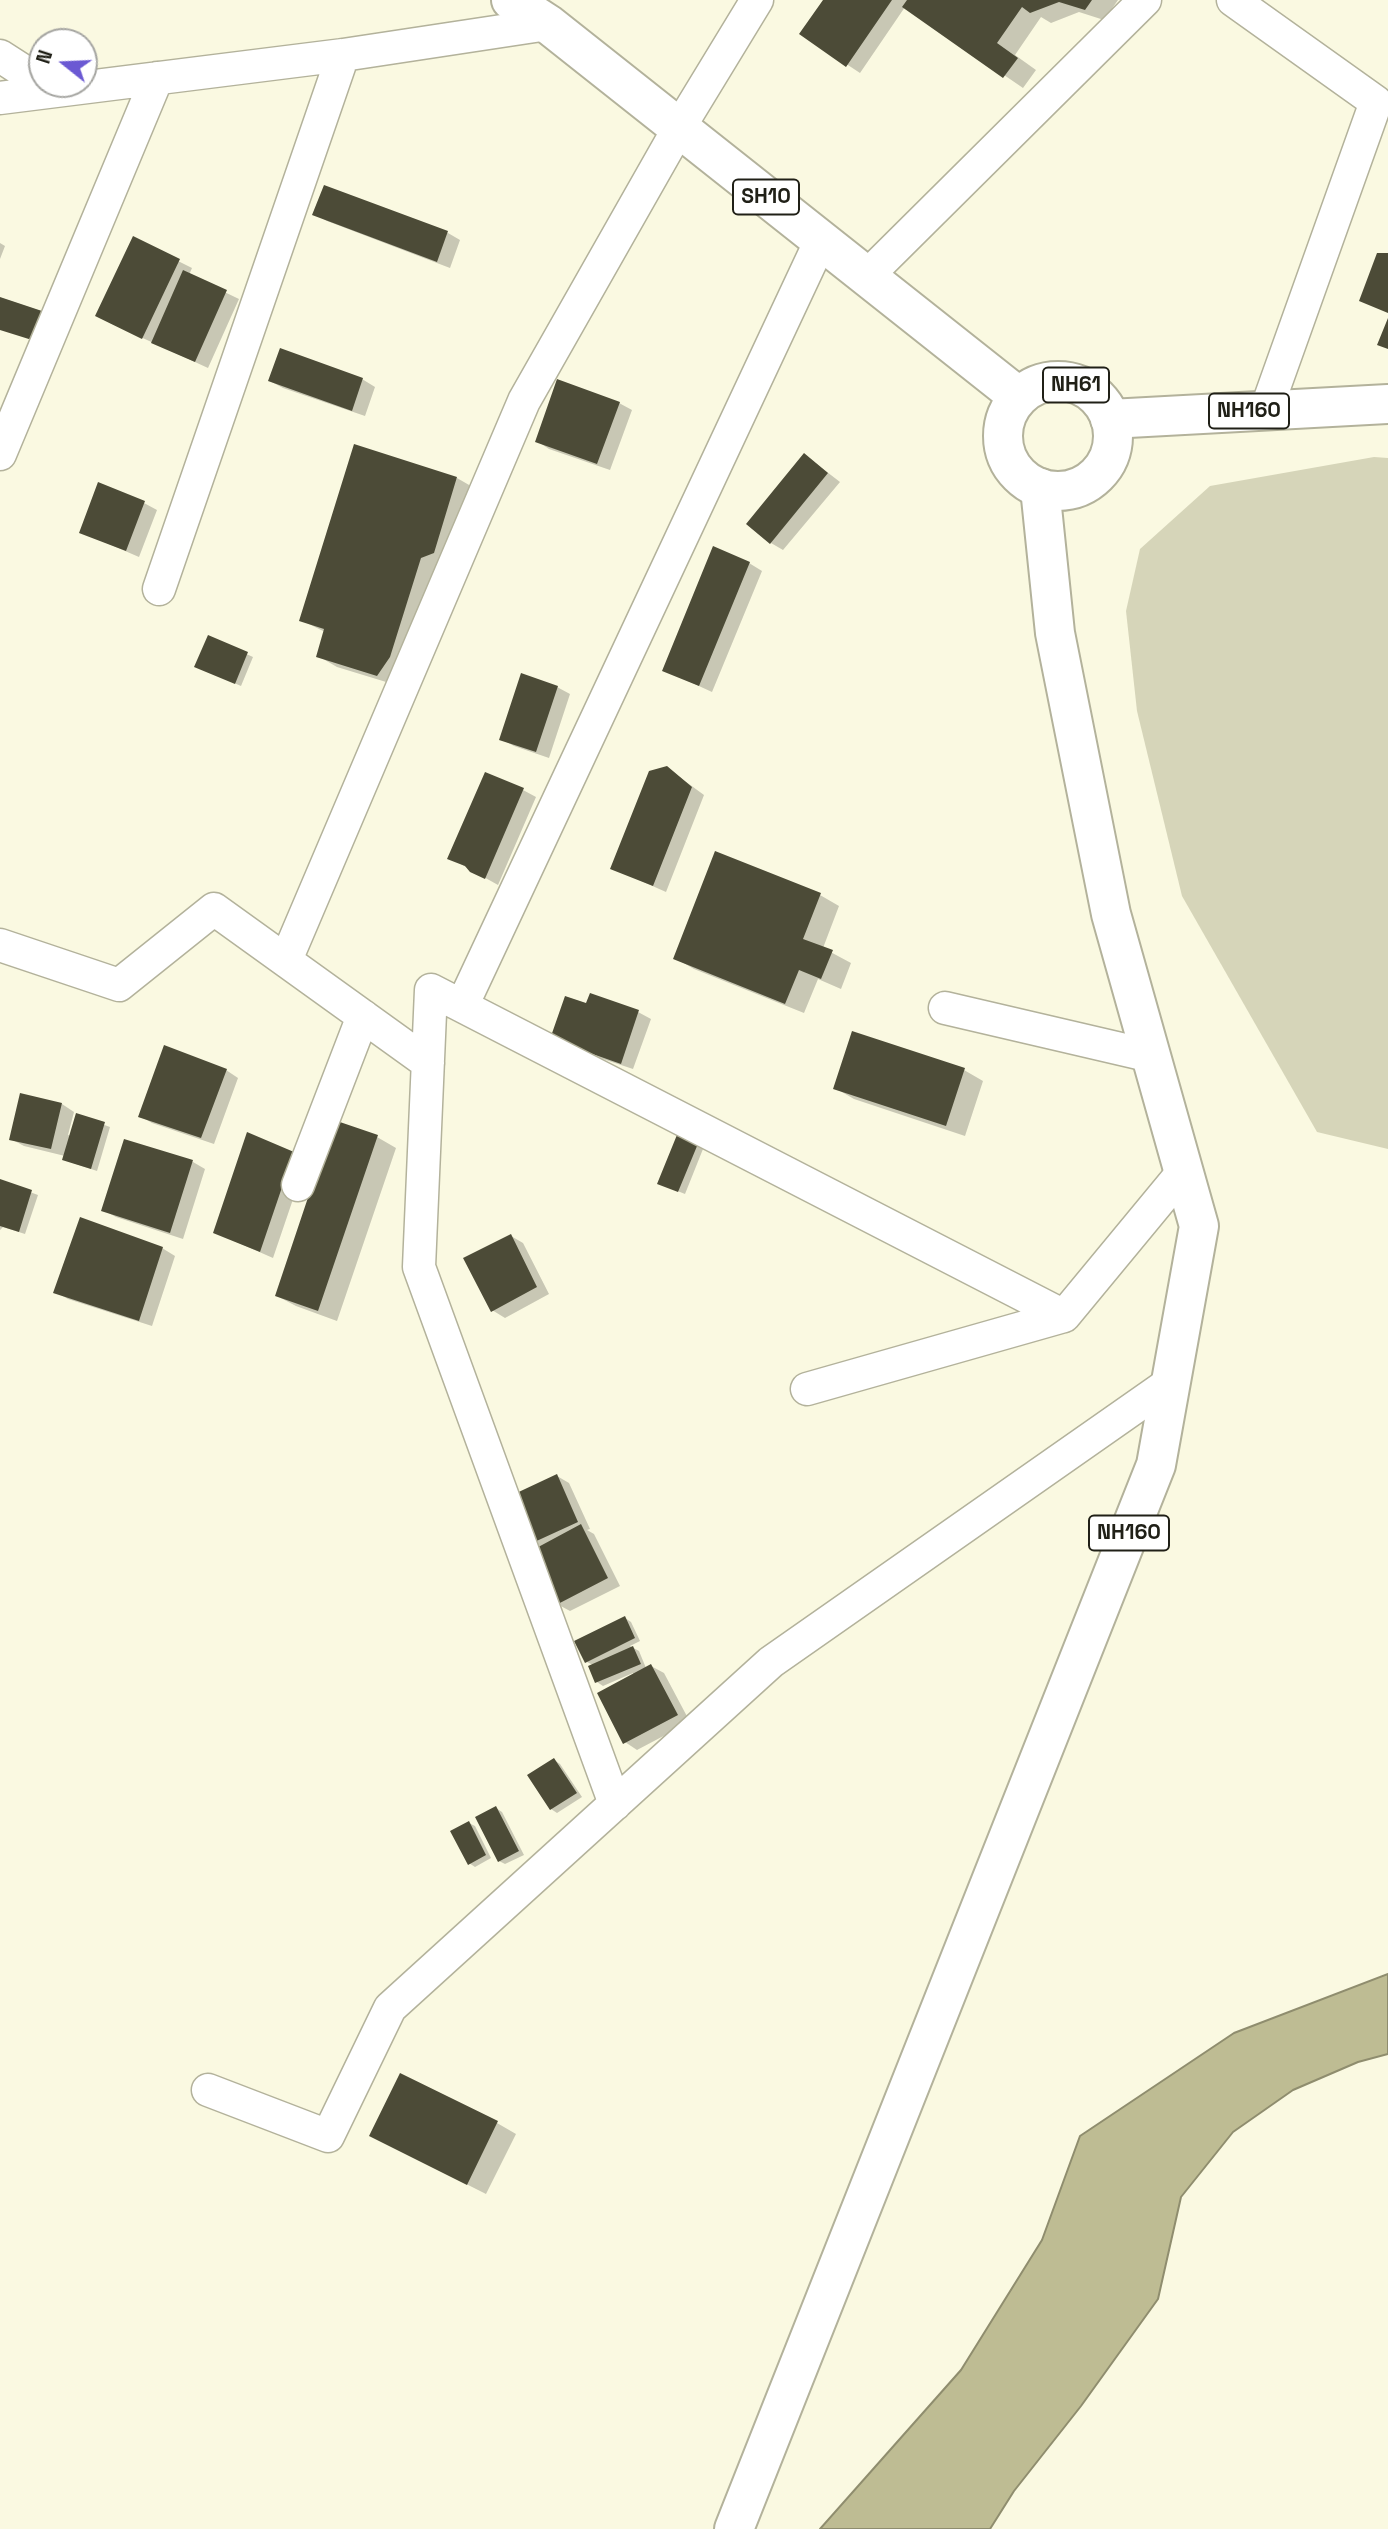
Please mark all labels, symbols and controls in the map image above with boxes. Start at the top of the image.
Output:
north arrow [28,28,98,98]
text: N [31,47,58,67]
road number: SH10 [733,180,799,214]
road number: NH61 [1043,368,1109,402]
road number: NH160 [1209,394,1289,428]
road number: NH160 [1089,1516,1169,1550]

